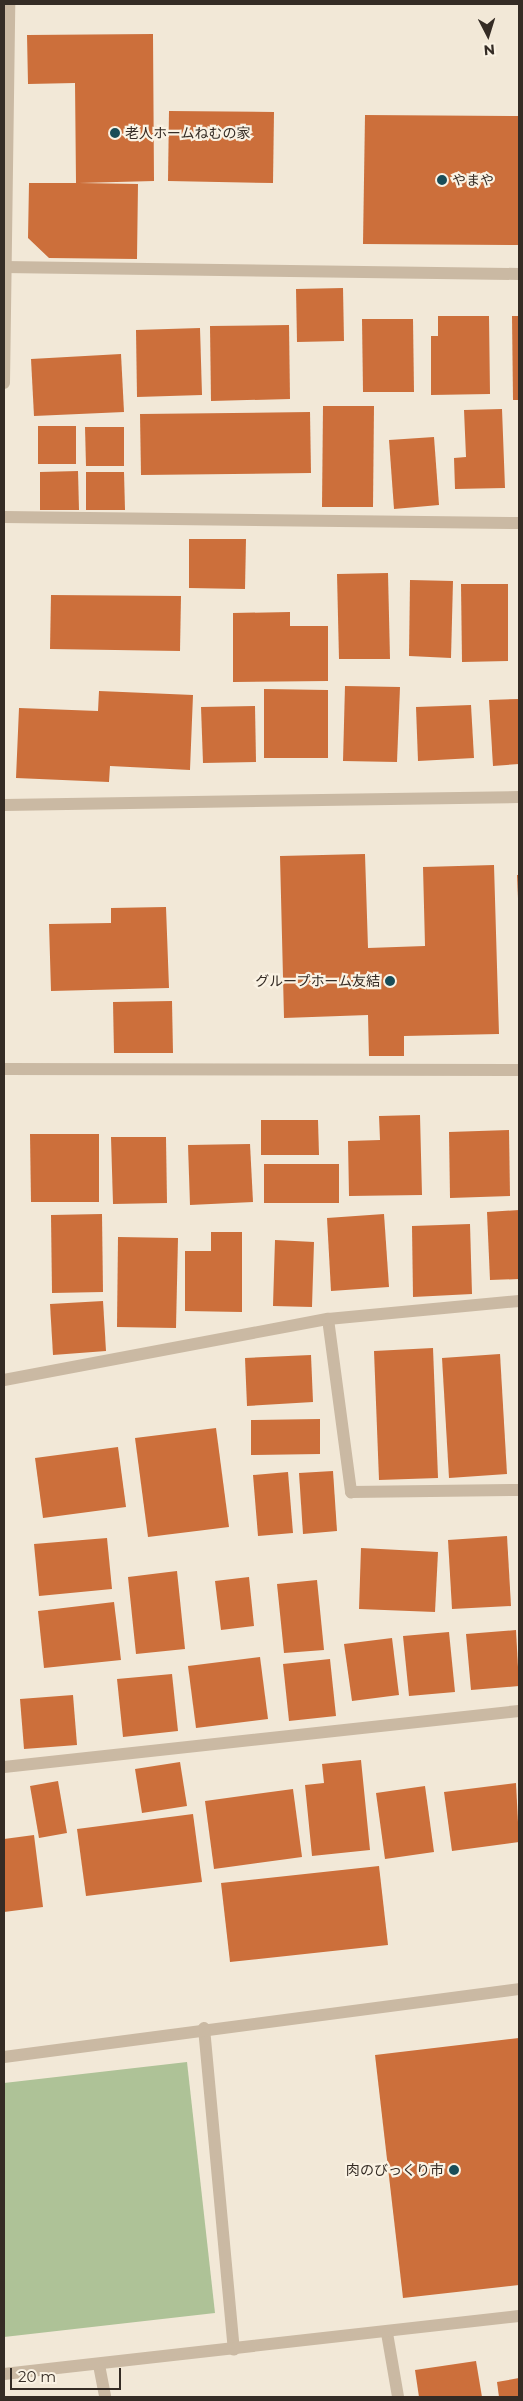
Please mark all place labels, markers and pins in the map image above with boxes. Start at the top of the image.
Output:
place label: 老人ホームねむの家 [125,125,251,141]
marker: 老人ホームねむの家 [109,127,121,139]
place label: やまや [452,172,494,188]
marker: やまや [436,174,448,186]
place label: グループホーム友結 [254,973,380,989]
marker: グループホーム友結 [384,975,396,987]
place label: 肉のびっくり市 [346,2162,444,2178]
marker: 肉のびっくり市 [448,2164,460,2176]

